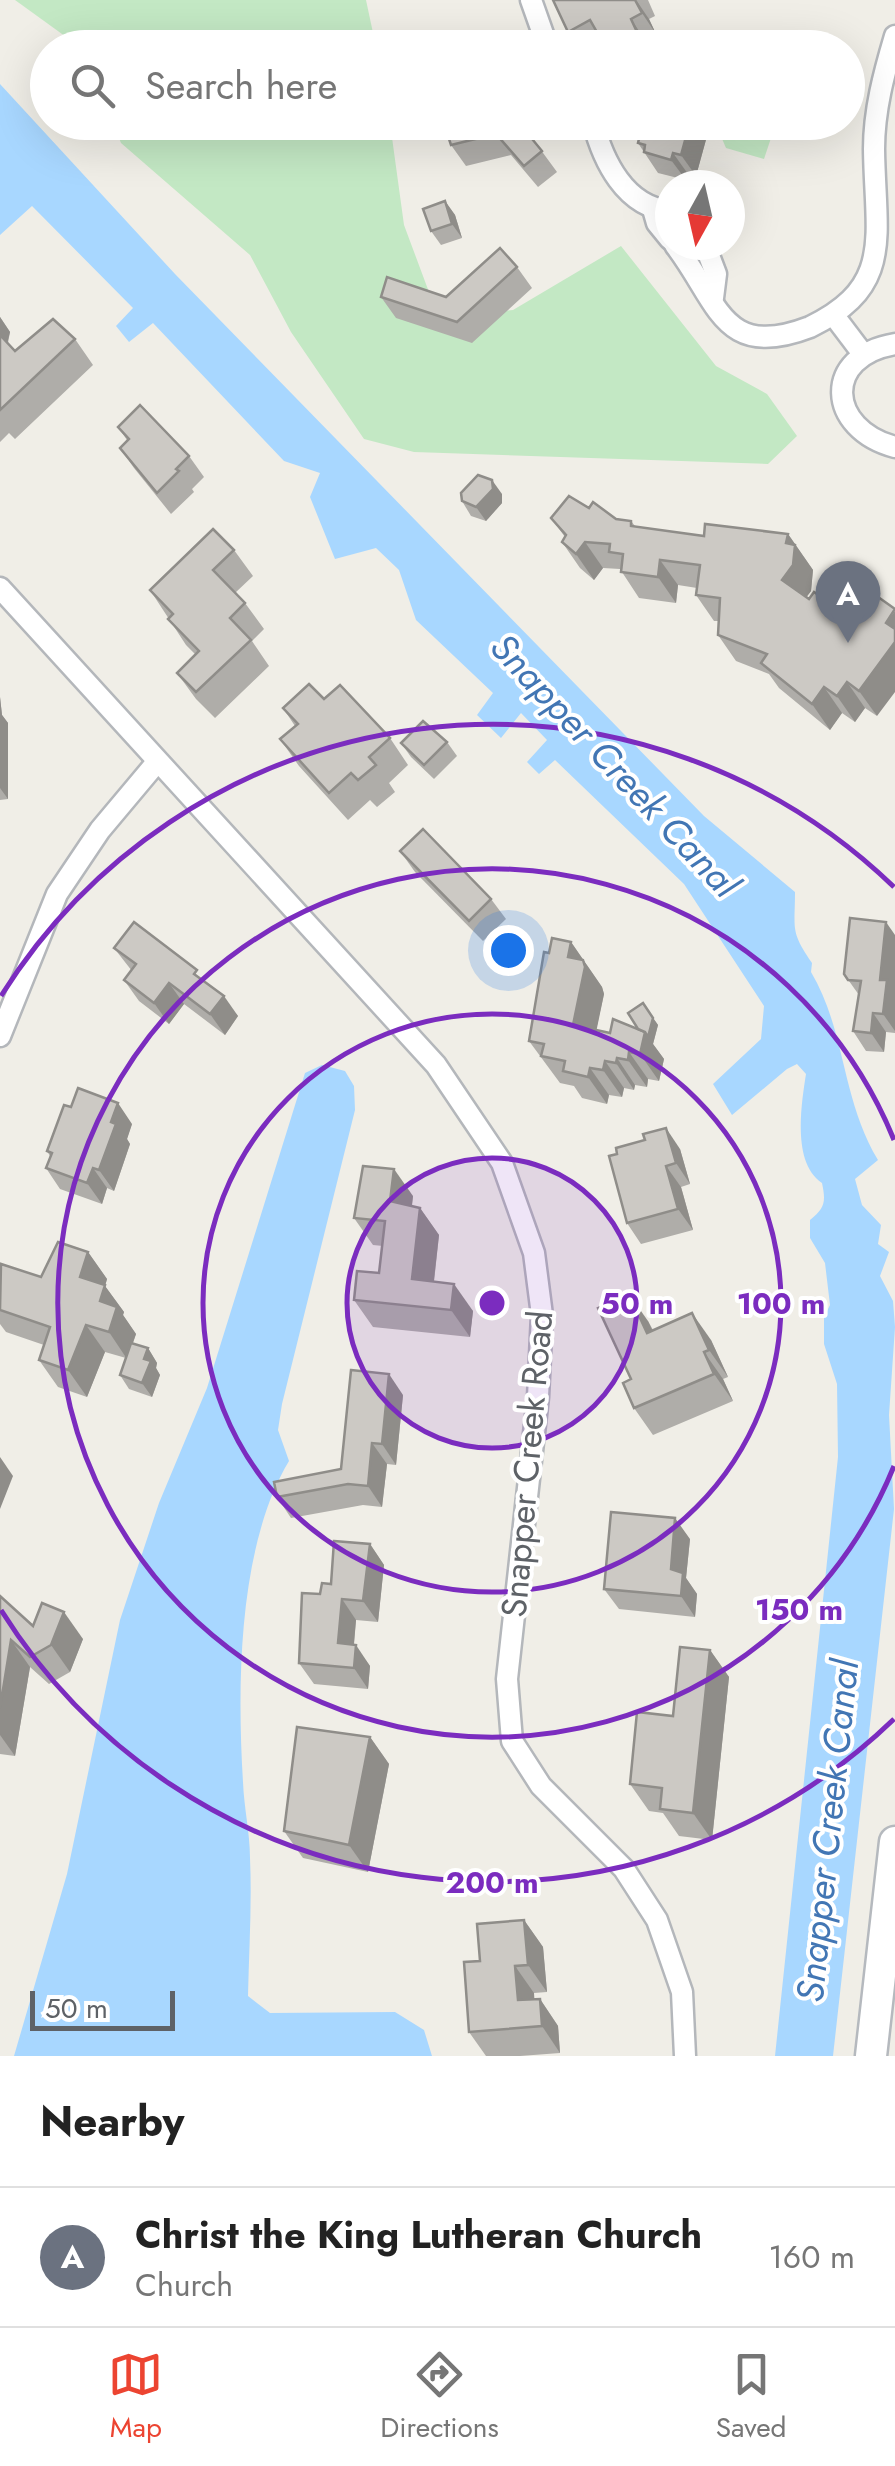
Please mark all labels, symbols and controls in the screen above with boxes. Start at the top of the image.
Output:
search box [30,30,865,140]
icon: search [65,58,120,113]
text: Search here [145,58,337,113]
north arrow [655,170,745,260]
pin: A [816,560,880,643]
water label: Snapper Creek Canal [478,621,753,911]
your location [483,925,534,976]
text: 50 m [601,1282,673,1325]
text: 100 m [737,1282,825,1325]
centre of rings [474,1285,510,1321]
street label: Snapper Creek Road [489,1309,565,1619]
text: 150 m [755,1588,843,1631]
water label: Snapper Creek Canal [782,1656,872,2005]
text: 200 m [446,1861,539,1904]
scale bar [30,1986,175,2030]
text: 50 m [45,1988,108,2029]
text: Nearby [40,2091,184,2152]
text: Christ the King Lutheran Church [135,2207,702,2262]
text: A [61,2234,84,2280]
text: 160 m [768,2234,855,2280]
text: Church [135,2262,233,2308]
tab: Map [108,2347,163,2448]
tab: Directions [380,2347,499,2448]
tab: Saved [716,2347,787,2448]

